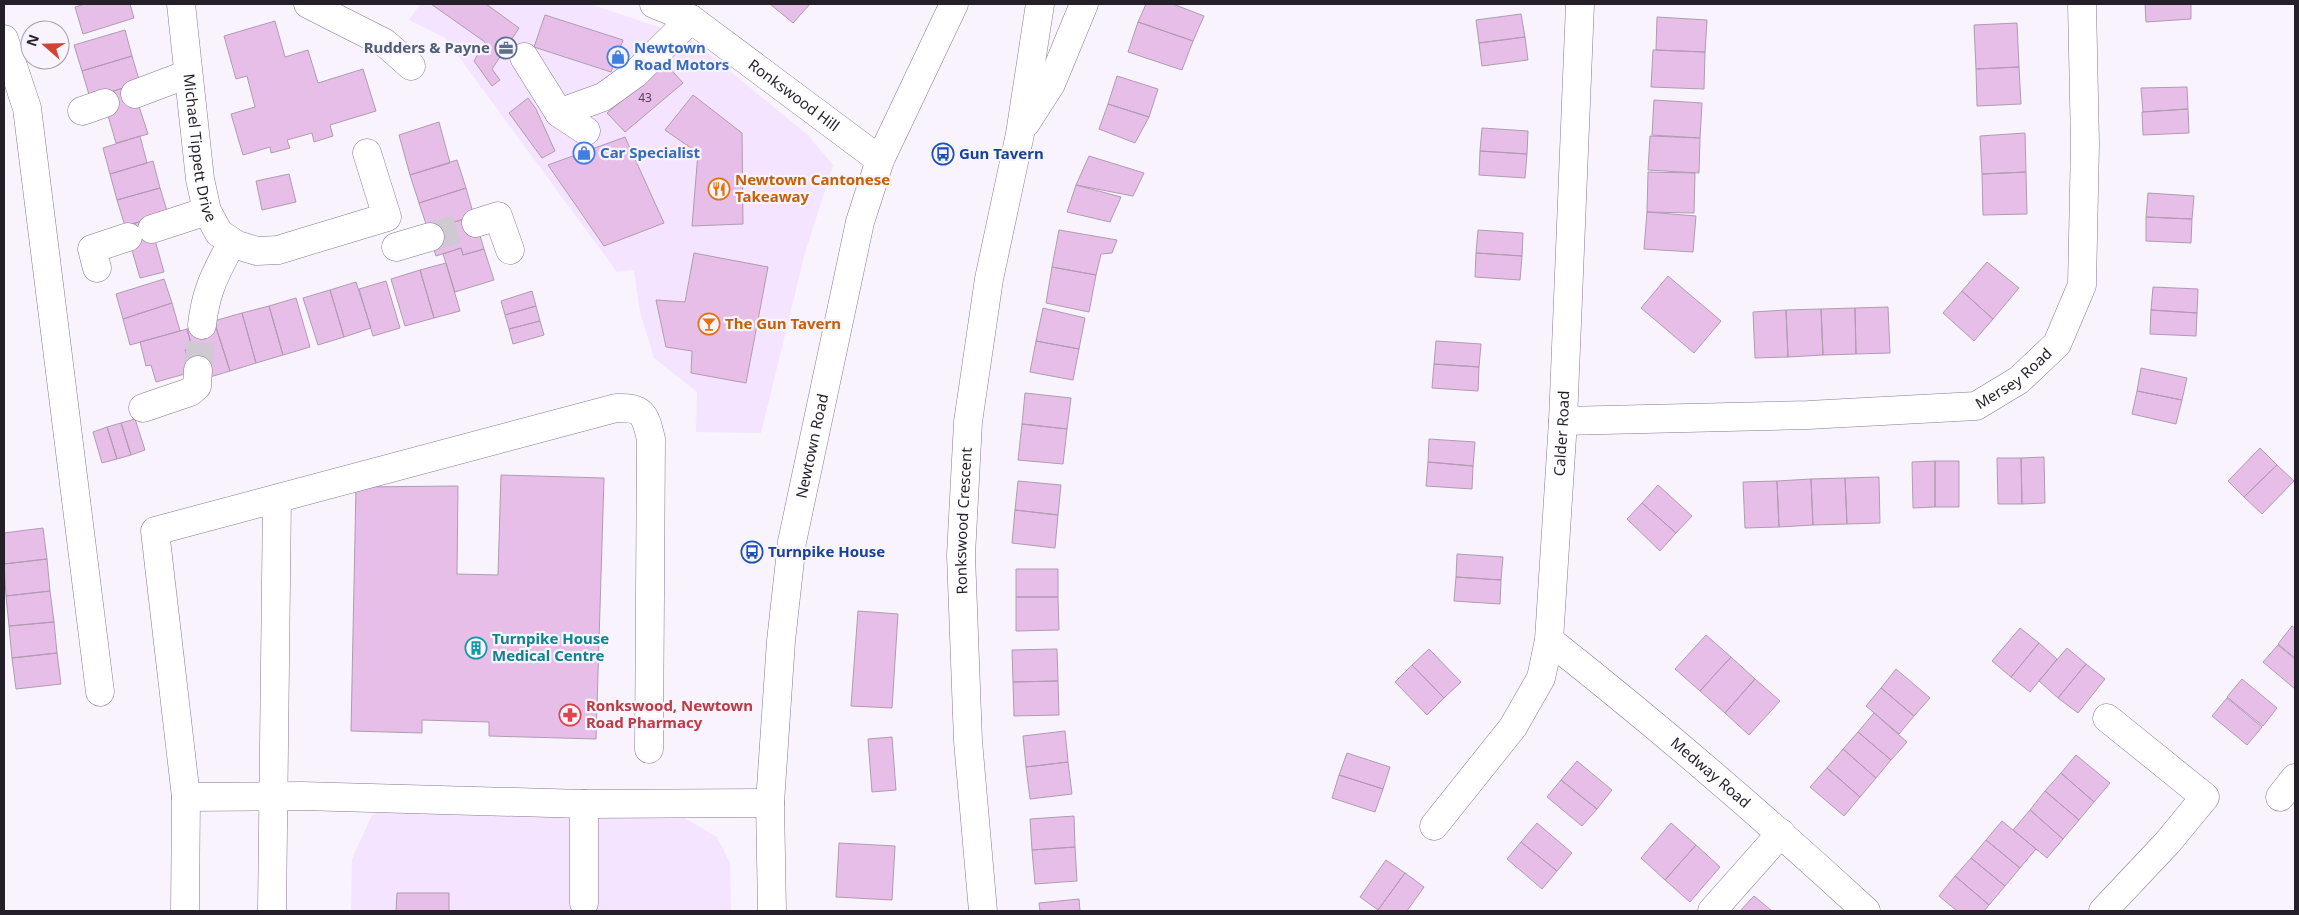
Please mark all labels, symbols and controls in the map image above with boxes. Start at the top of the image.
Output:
north arrow [20,20,70,70]
text: N [21,32,43,49]
office icon: Rudders & Payne [494,36,518,60]
place label: Rudders & Payne [364,37,490,57]
place label: Newtown Road Motors [634,37,729,74]
shop icon: Newtown Road Motors [606,45,630,69]
street label: Ronkswood Hill [745,54,844,135]
street label: Michael Tippett Drive [180,73,222,225]
house number: 43 [638,89,652,106]
shop icon: Car Specialist [572,141,596,165]
place label: Car Specialist [600,142,701,162]
bus stop icon: Gun Tavern [931,142,955,166]
place label: Gun Tavern [959,143,1044,163]
place label: Newtown Cantonese Takeaway [735,169,890,206]
restaurant icon: Newtown Cantonese Takeaway [707,177,731,201]
bar icon: The Gun Tavern [697,312,721,336]
place label: The Gun Tavern [725,313,841,333]
street label: Mersey Road [1971,343,2056,413]
street label: Calder Road [1549,390,1573,477]
street label: Newtown Road [791,392,832,500]
street label: Ronkswood Crescent [950,446,976,595]
bus stop icon: Turnpike House [740,540,764,564]
place label: Turnpike House [768,541,885,561]
place label: Turnpike House Medical Centre [492,628,609,665]
building icon: Turnpike House Medical Centre [464,636,488,660]
place label: Ronkswood, Newtown Road Pharmacy [586,695,753,732]
pharmacy icon: Ronkswood, Newtown Road Pharmacy [558,703,582,727]
street label: Medway Road [1667,732,1755,812]

